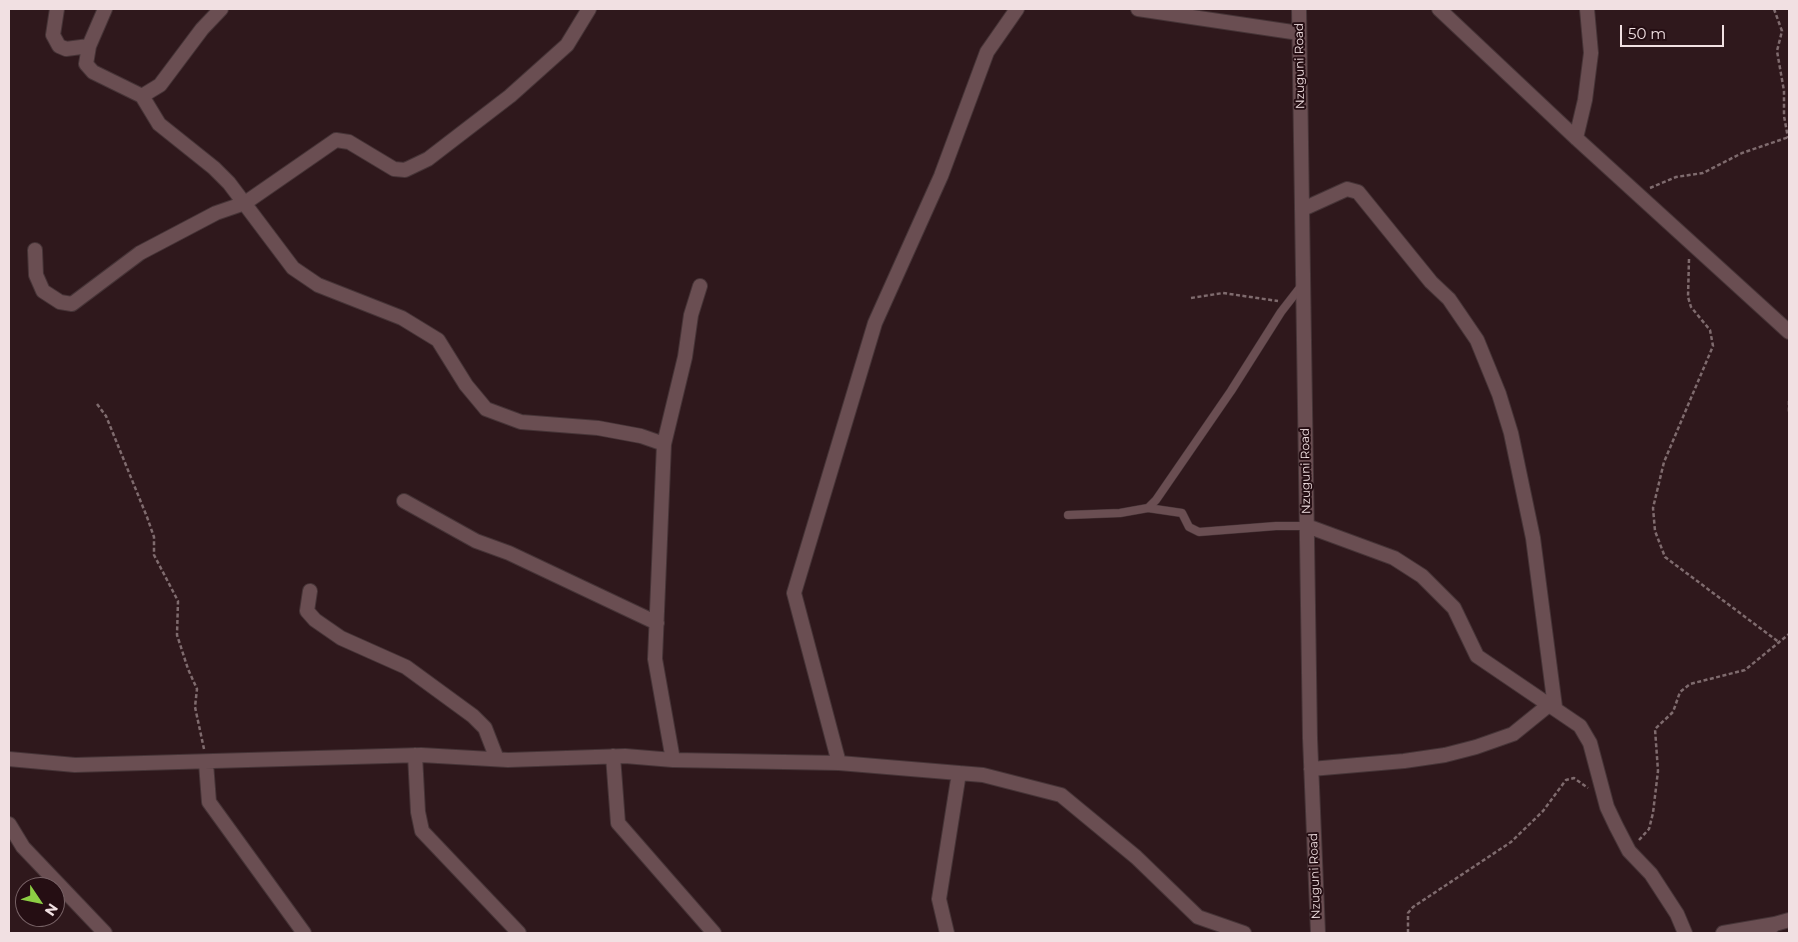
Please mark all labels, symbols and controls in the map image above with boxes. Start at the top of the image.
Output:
scale bar [1623,15,1727,47]
street label: Nzuguni Road [1292,23,1308,109]
text: 50 m [1628,24,1666,43]
street label: Nzuguni Road [1298,428,1314,514]
street label: Nzuguni Road [1306,833,1324,919]
north arrow [15,877,65,927]
text: N [41,900,62,920]

